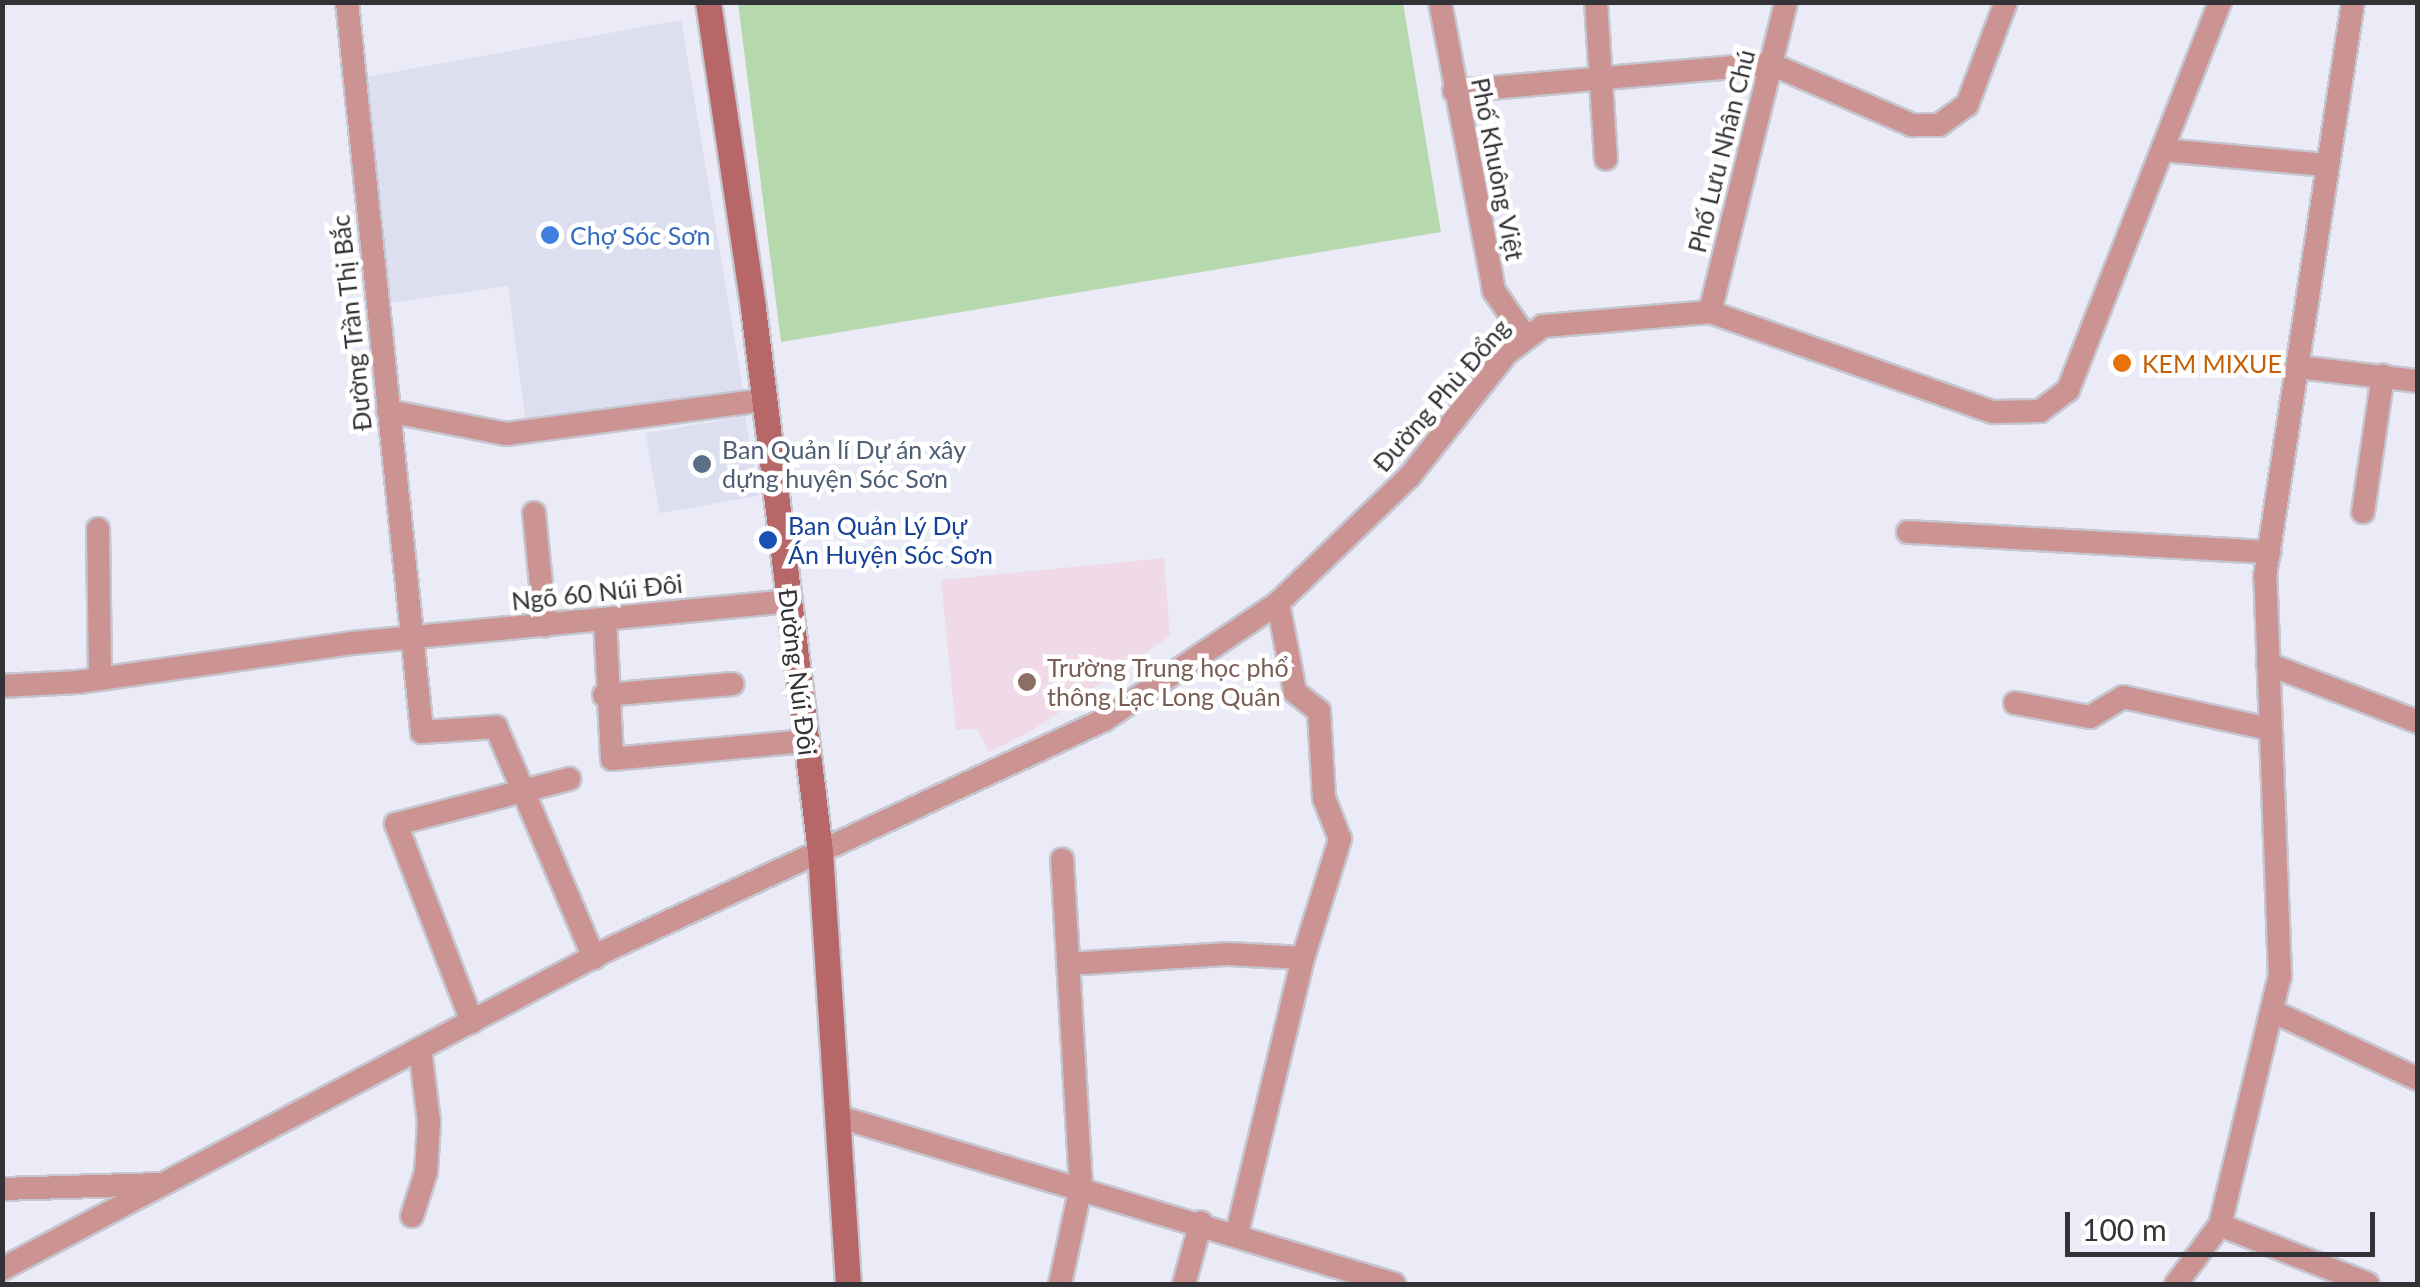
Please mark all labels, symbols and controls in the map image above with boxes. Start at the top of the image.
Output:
street label: Phố Lưu Nhân Chú [1681,46,1761,256]
street label: Phố Khuông Việt [1465,75,1531,263]
street label: Đường Trần Thị Bắc [325,213,377,433]
place label: Chợ Sóc Sơn [570,220,711,250]
marker: Chợ Sóc Sơn [539,224,561,246]
street label: Đường Phù Đổng [1366,312,1516,478]
place label: KEM MIXUE [2142,348,2282,378]
marker: KEM MIXUE [2111,352,2133,374]
place label: Ban Quản lí Dự án xây dựng huyện Sóc Sơn [722,435,967,494]
marker: Ban Quản lí Dự án xây dựng huyện Sóc Sơn [691,453,713,475]
place label: Ban Quản Lý Dự Án Huyện Sóc Sơn [788,511,993,570]
marker: Ban Quản Lý Dự Án Huyện Sóc Sơn [757,529,779,551]
street label: Ngõ 60 Núi Đôi [510,568,684,616]
street label: Đường Núi Đôi [773,587,823,757]
place label: Trường Trung học phổ thông Lạc Long Quân [1047,653,1289,712]
marker: Trường Trung học phổ thông Lạc Long Quân [1016,671,1038,693]
scale bar [2070,1192,2380,1254]
text: 100 m [2082,1211,2167,1247]

